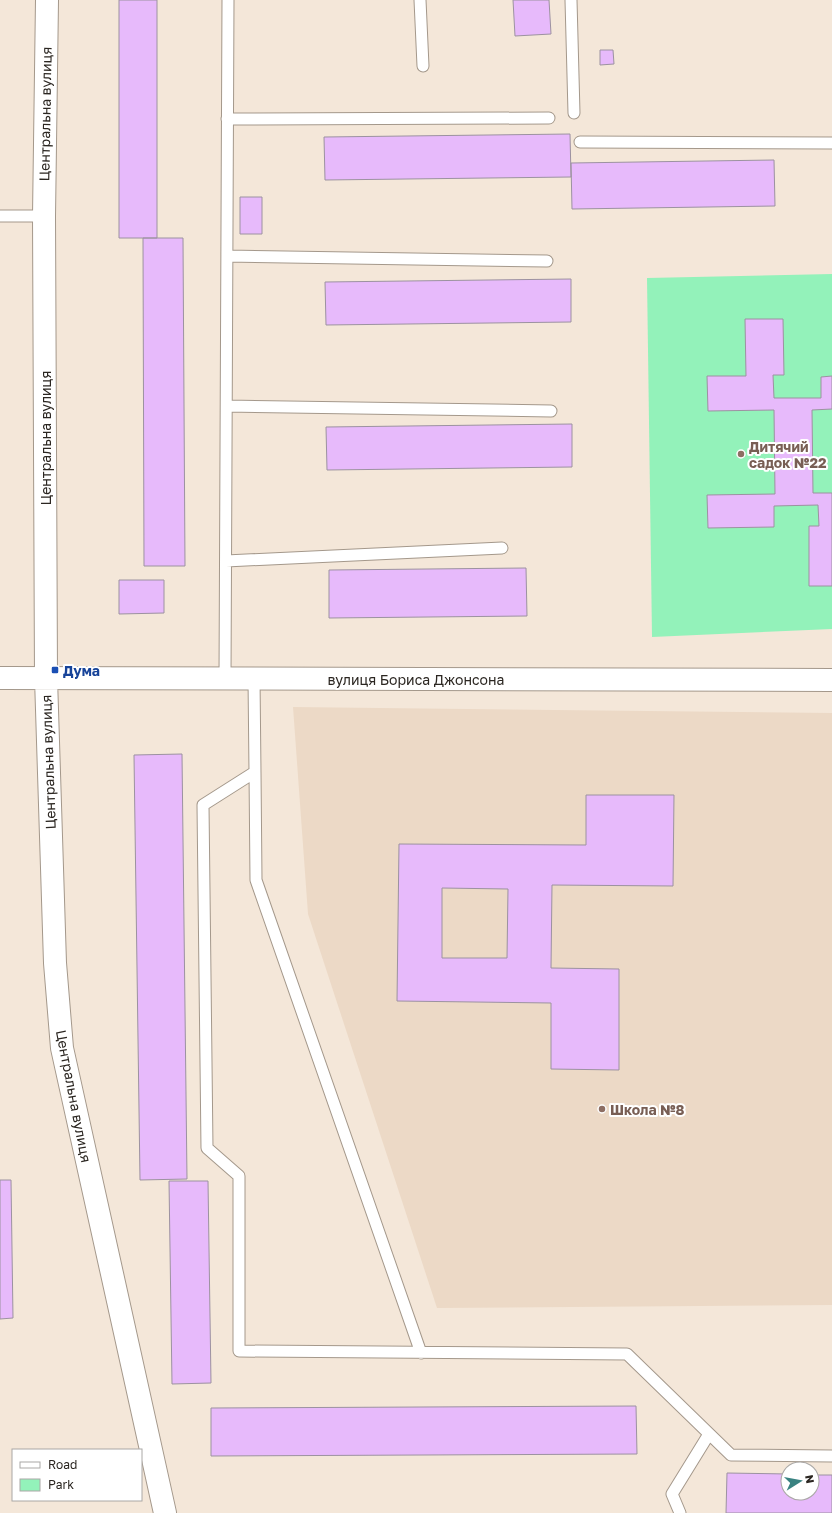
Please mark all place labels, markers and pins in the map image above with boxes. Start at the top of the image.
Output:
place label: Дитячий садок №22 [749,438,827,471]
marker: Дитячий садок №22 [736,449,746,459]
place label: Дума [63,662,100,679]
marker: Дума [50,665,60,675]
place label: Школа №8 [610,1101,685,1118]
marker: Школа №8 [597,1104,607,1114]

